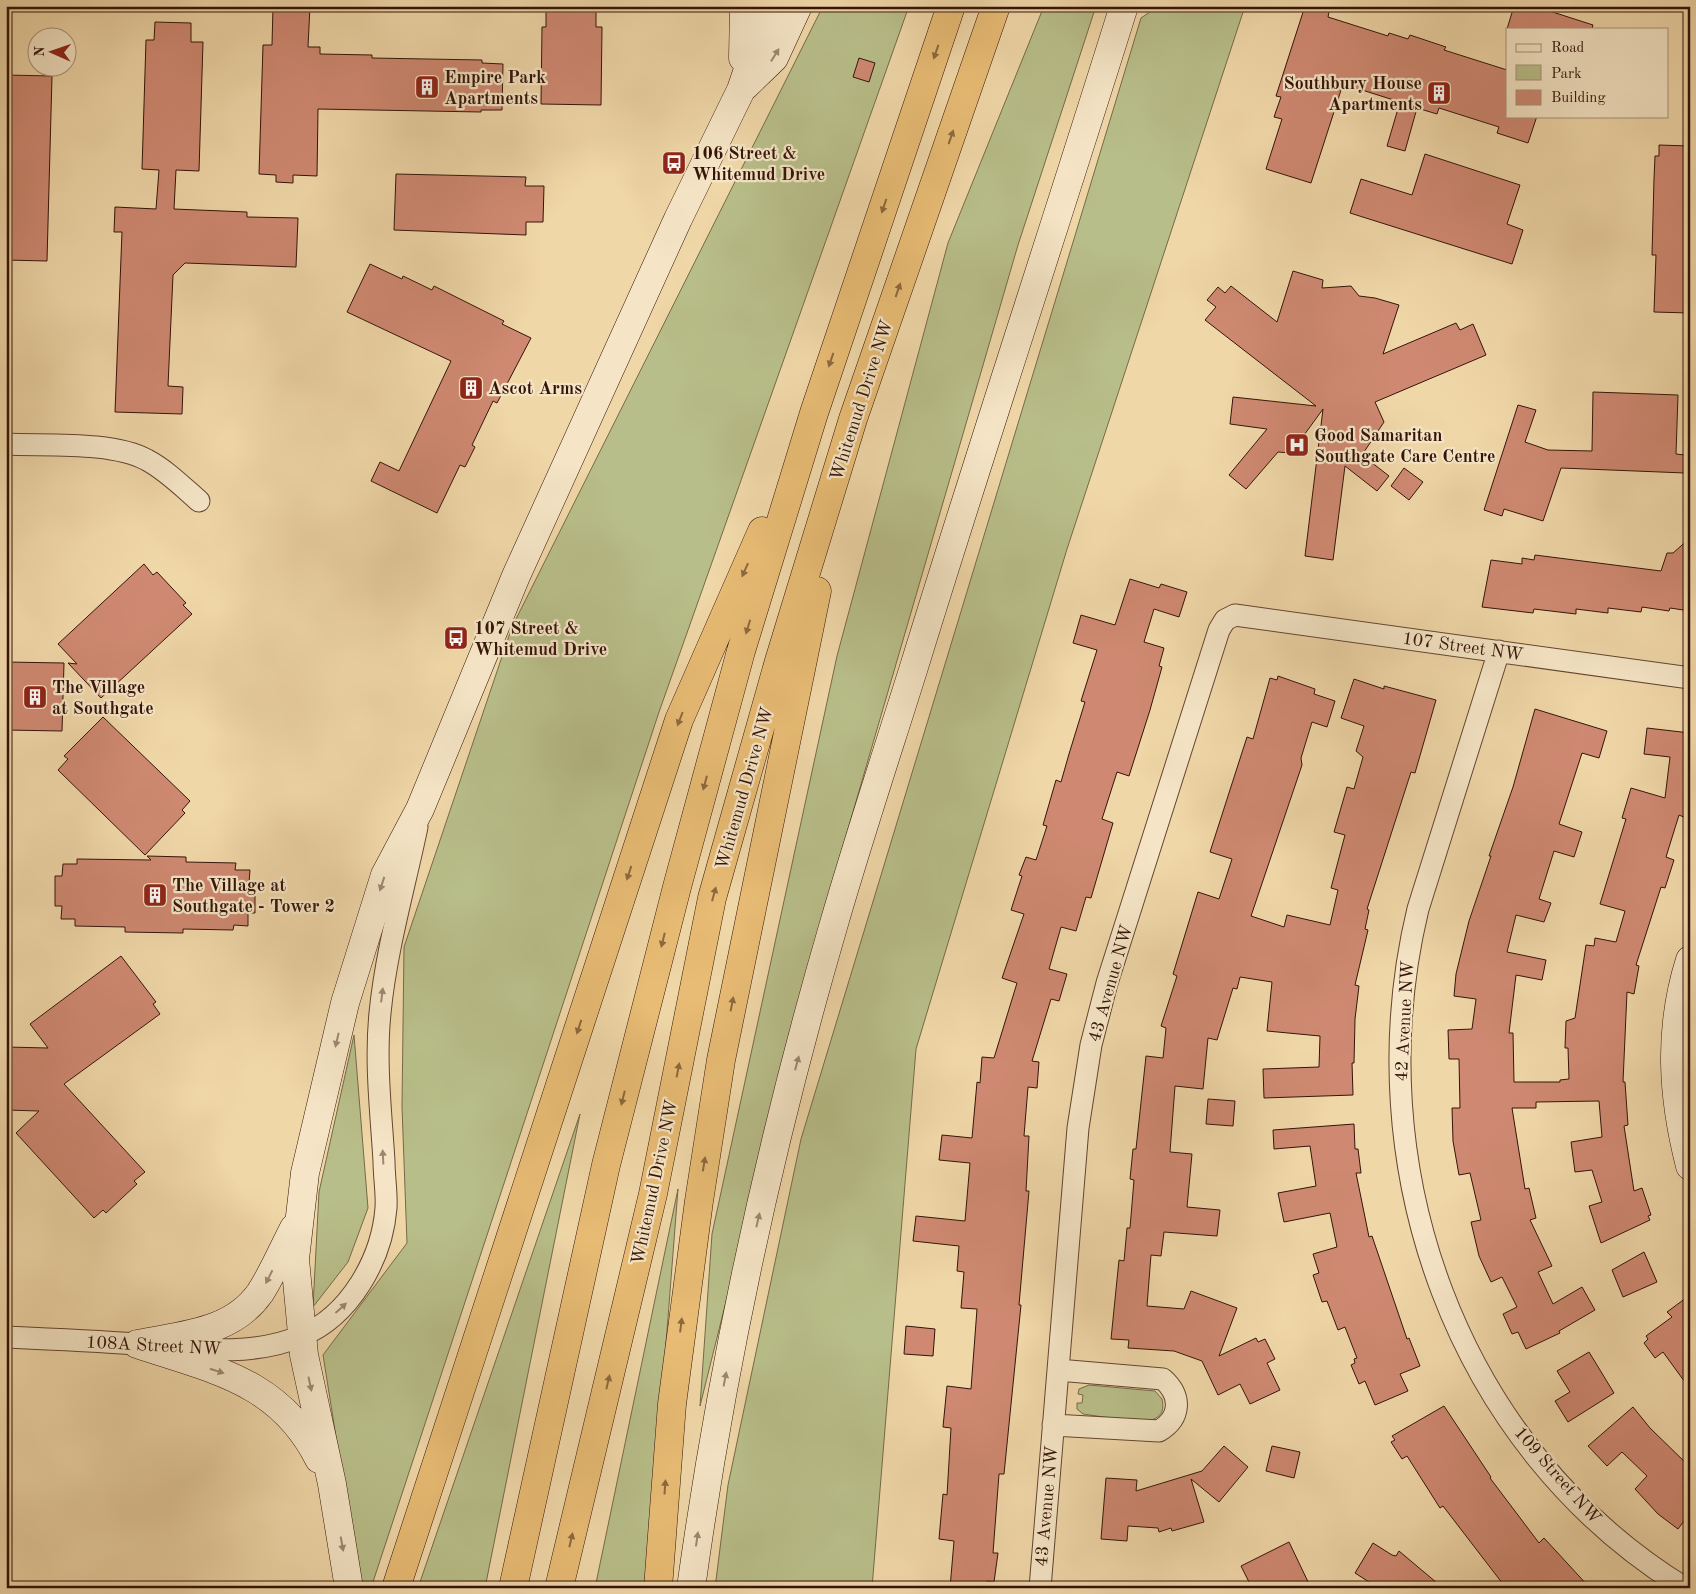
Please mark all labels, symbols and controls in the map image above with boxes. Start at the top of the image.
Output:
north arrow [28,28,78,78]
legend [1506,28,1668,118]
text: Road [1551,41,1585,56]
one-way arrow [931,45,939,60]
text: N [33,46,47,57]
one-way arrow [770,48,779,61]
text: Park [1551,67,1582,82]
place label: Empire Park Apartments [444,69,546,108]
building icon: Empire Park Apartments [414,74,440,100]
place label: Southbury House Apartments [1284,75,1422,114]
building icon: Southbury House Apartments [1426,80,1452,106]
text: Building [1551,91,1606,106]
one-way arrow [947,129,955,144]
place label: 106 Street & Whitemud Drive [692,145,825,184]
bus stop icon: 106 Street & Whitemud Drive [661,150,687,176]
one-way arrow [879,199,887,214]
one-way arrow [894,283,902,298]
street label: Whitemud Drive NW [827,318,896,483]
one-way arrow [827,353,835,368]
building icon: Ascot Arms [458,375,484,401]
place label: Ascot Arms [488,380,582,398]
place label: Good Samaritan Southgate Care Centre [1314,427,1496,466]
hospital icon: Good Samaritan Southgate Care Centre [1284,432,1310,458]
one-way arrow [740,563,748,577]
one-way arrow [744,619,752,634]
place label: 107 Street & Whitemud Drive [474,620,607,659]
bus stop icon: 107 Street & Whitemud Drive [443,625,469,651]
street label: 107 Street NW [1401,630,1525,664]
place label: The Village at Southgate [52,679,154,718]
building icon: The Village at Southgate [22,684,48,710]
street label: Whitemud Drive NW [713,705,777,872]
one-way arrow [676,711,683,726]
one-way arrow [701,776,709,791]
one-way arrow [625,866,633,881]
one-way arrow [378,876,385,891]
place label: The Village at Southgate - Tower 2 [172,877,335,916]
building icon: The Village at Southgate - Tower 2 [142,882,168,908]
one-way arrow [710,886,718,901]
street label: 43 Avenue NW [1086,923,1136,1044]
one-way arrow [659,933,667,948]
street label: 42 Avenue NW [1393,960,1417,1082]
one-way arrow [378,987,386,1003]
one-way arrow [729,996,737,1012]
one-way arrow [575,1020,582,1035]
one-way arrow [332,1032,340,1047]
one-way arrow [793,1055,801,1070]
one-way arrow [674,1062,682,1078]
one-way arrow [619,1090,627,1105]
street label: Whitemud Drive NW [629,1098,681,1266]
one-way arrow [379,1149,387,1165]
one-way arrow [701,1156,709,1172]
one-way arrow [754,1213,762,1228]
one-way arrow [265,1269,273,1284]
one-way arrow [334,1302,346,1314]
one-way arrow [677,1317,685,1333]
street label: 108A Street NW [86,1333,222,1359]
one-way arrow [210,1367,225,1375]
one-way arrow [721,1371,729,1387]
one-way arrow [604,1375,612,1390]
one-way arrow [307,1376,315,1392]
street label: 109 Street NW [1510,1424,1604,1528]
street label: 43 Avenue NW [1033,1445,1061,1567]
one-way arrow [661,1478,669,1494]
one-way arrow [694,1531,702,1547]
one-way arrow [567,1533,575,1548]
one-way arrow [338,1536,346,1552]

